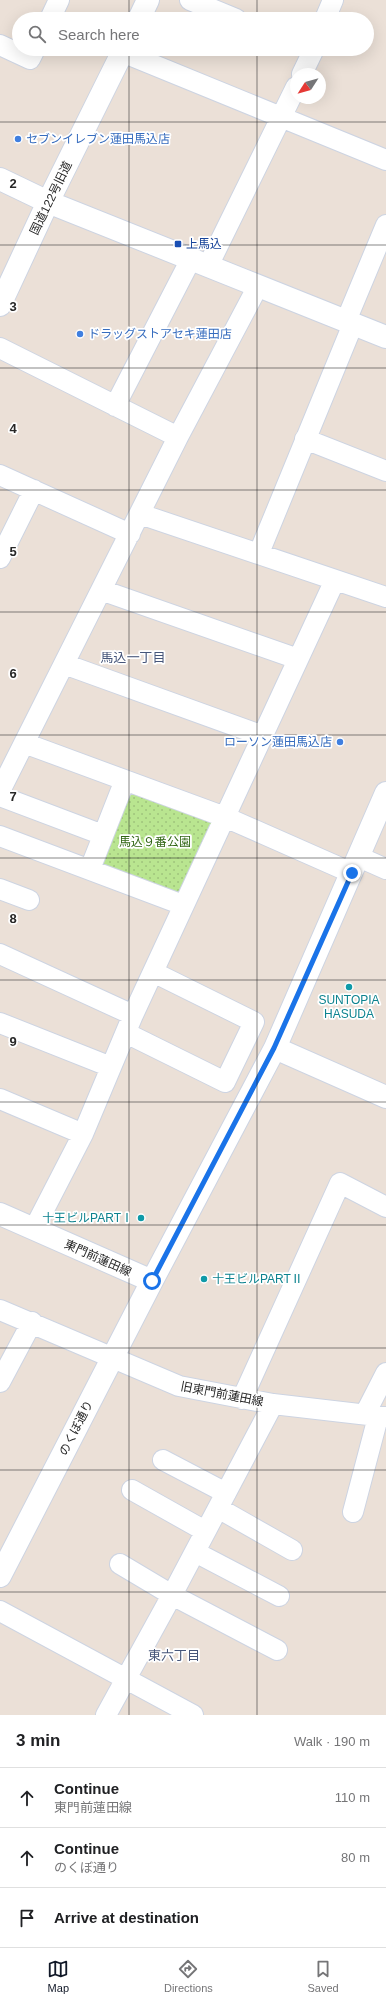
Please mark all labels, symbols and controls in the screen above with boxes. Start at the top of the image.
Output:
search box [12,12,374,56]
icon: search [26,23,48,45]
text: Search here [58,26,140,43]
north arrow [290,68,326,104]
place label: セブンイレブン蓮田馬込店 [26,132,170,146]
marker: セブンイレブン蓮田馬込店 [13,134,23,144]
street label: 国道122号旧道 [27,159,75,237]
text: 2 [9,176,17,191]
place label: 上馬込 [186,237,222,251]
marker: 上馬込 [173,239,183,249]
text: 3 [9,299,17,314]
place label: ドラッグストアセキ蓮田店 [88,327,232,341]
marker: ドラッグストアセキ蓮田店 [75,329,85,339]
text: 4 [9,421,17,436]
text: 5 [9,544,17,559]
district label: 馬込一丁目 [100,650,166,665]
text: 6 [9,666,17,681]
place label: ローソン蓮田馬込店 [224,735,332,749]
marker: ローソン蓮田馬込店 [335,737,345,747]
text: 7 [9,789,17,804]
park label: 馬込９番公園 [119,835,191,849]
route end [343,864,361,882]
text: 8 [9,911,17,926]
marker: SUNTOPIA HASUDA [344,982,354,992]
place label: SUNTOPIA HASUDA [318,993,380,1021]
text: 9 [9,1034,17,1049]
place label: 十王ビルPARTⅠ [42,1211,133,1225]
marker: 十王ビルPARTⅠ [136,1213,146,1223]
street label: 東門前蓮田線 [62,1237,134,1279]
route start [143,1272,161,1290]
place label: 十王ビルPARTⅡ [212,1272,303,1286]
marker: 十王ビルPARTⅡ [199,1274,209,1284]
street label: 旧東門前蓮田線 [179,1379,265,1409]
street label: のくぼ通り [56,1398,96,1458]
district label: 東六丁目 [148,1648,200,1663]
text: 3 min [16,1731,60,1750]
text: Walk · 190 m [294,1734,370,1749]
text: Continue [54,1780,119,1797]
icon: ahead [16,1787,38,1809]
text: 110 m [335,1790,370,1805]
text: 東門前蓮田線 [54,1800,132,1815]
text: Continue [54,1840,119,1857]
icon: ahead [16,1847,38,1869]
text: 80 m [341,1850,370,1865]
text: のくぼ通り [54,1860,119,1875]
icon: arrive [16,1907,38,1929]
text: Arrive at destination [54,1909,199,1926]
tab: Map [47,1958,69,1994]
tab: Directions [164,1958,213,1994]
tab: Saved [307,1958,339,1994]

